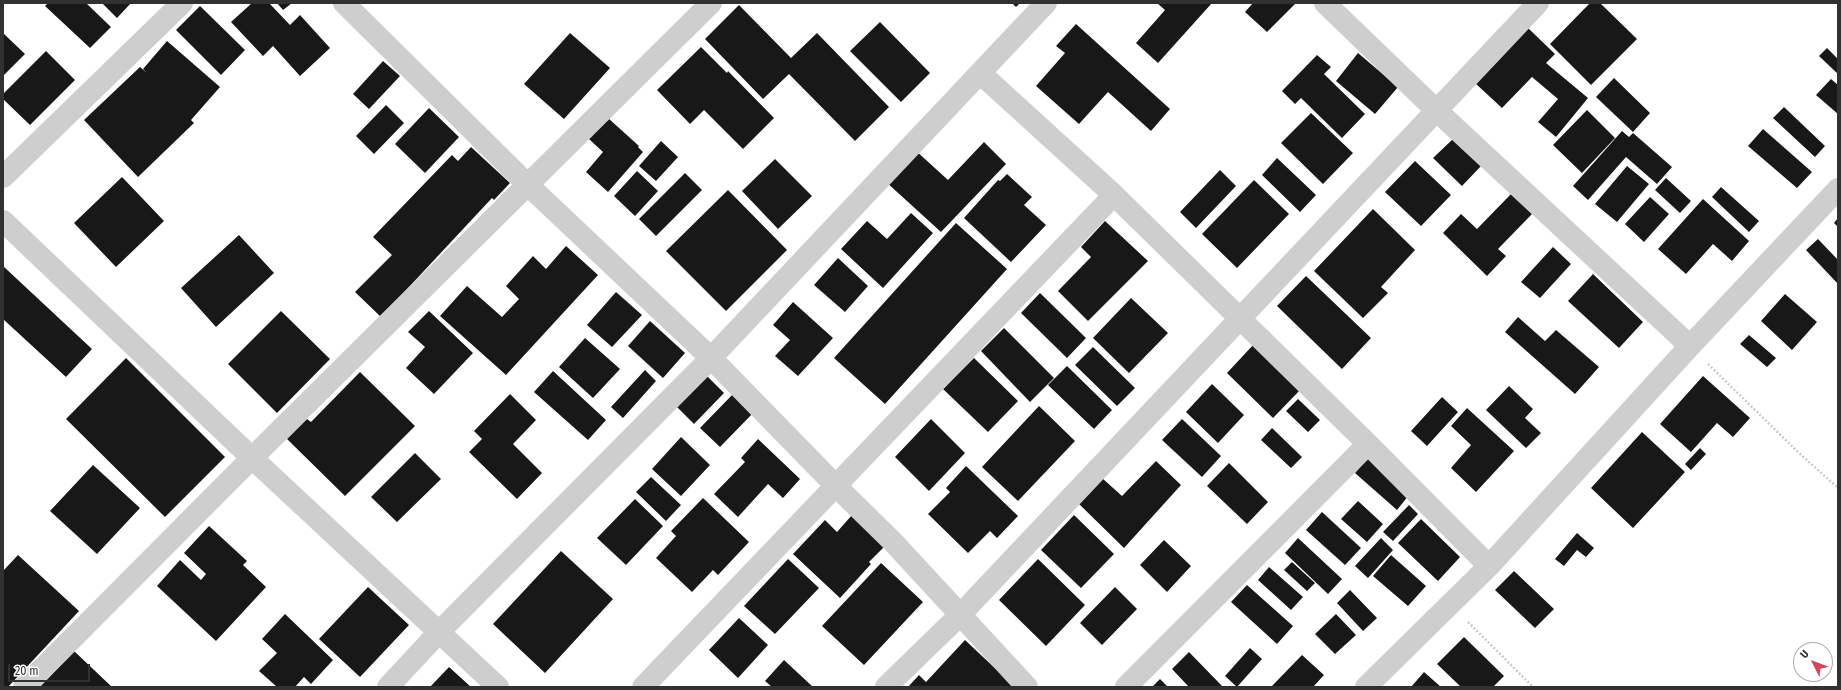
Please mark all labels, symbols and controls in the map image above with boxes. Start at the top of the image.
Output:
north arrow [1793,642,1833,682]
text: U [1797,648,1811,661]
scale bar [10,656,92,682]
text: 20 m [15,664,39,678]

